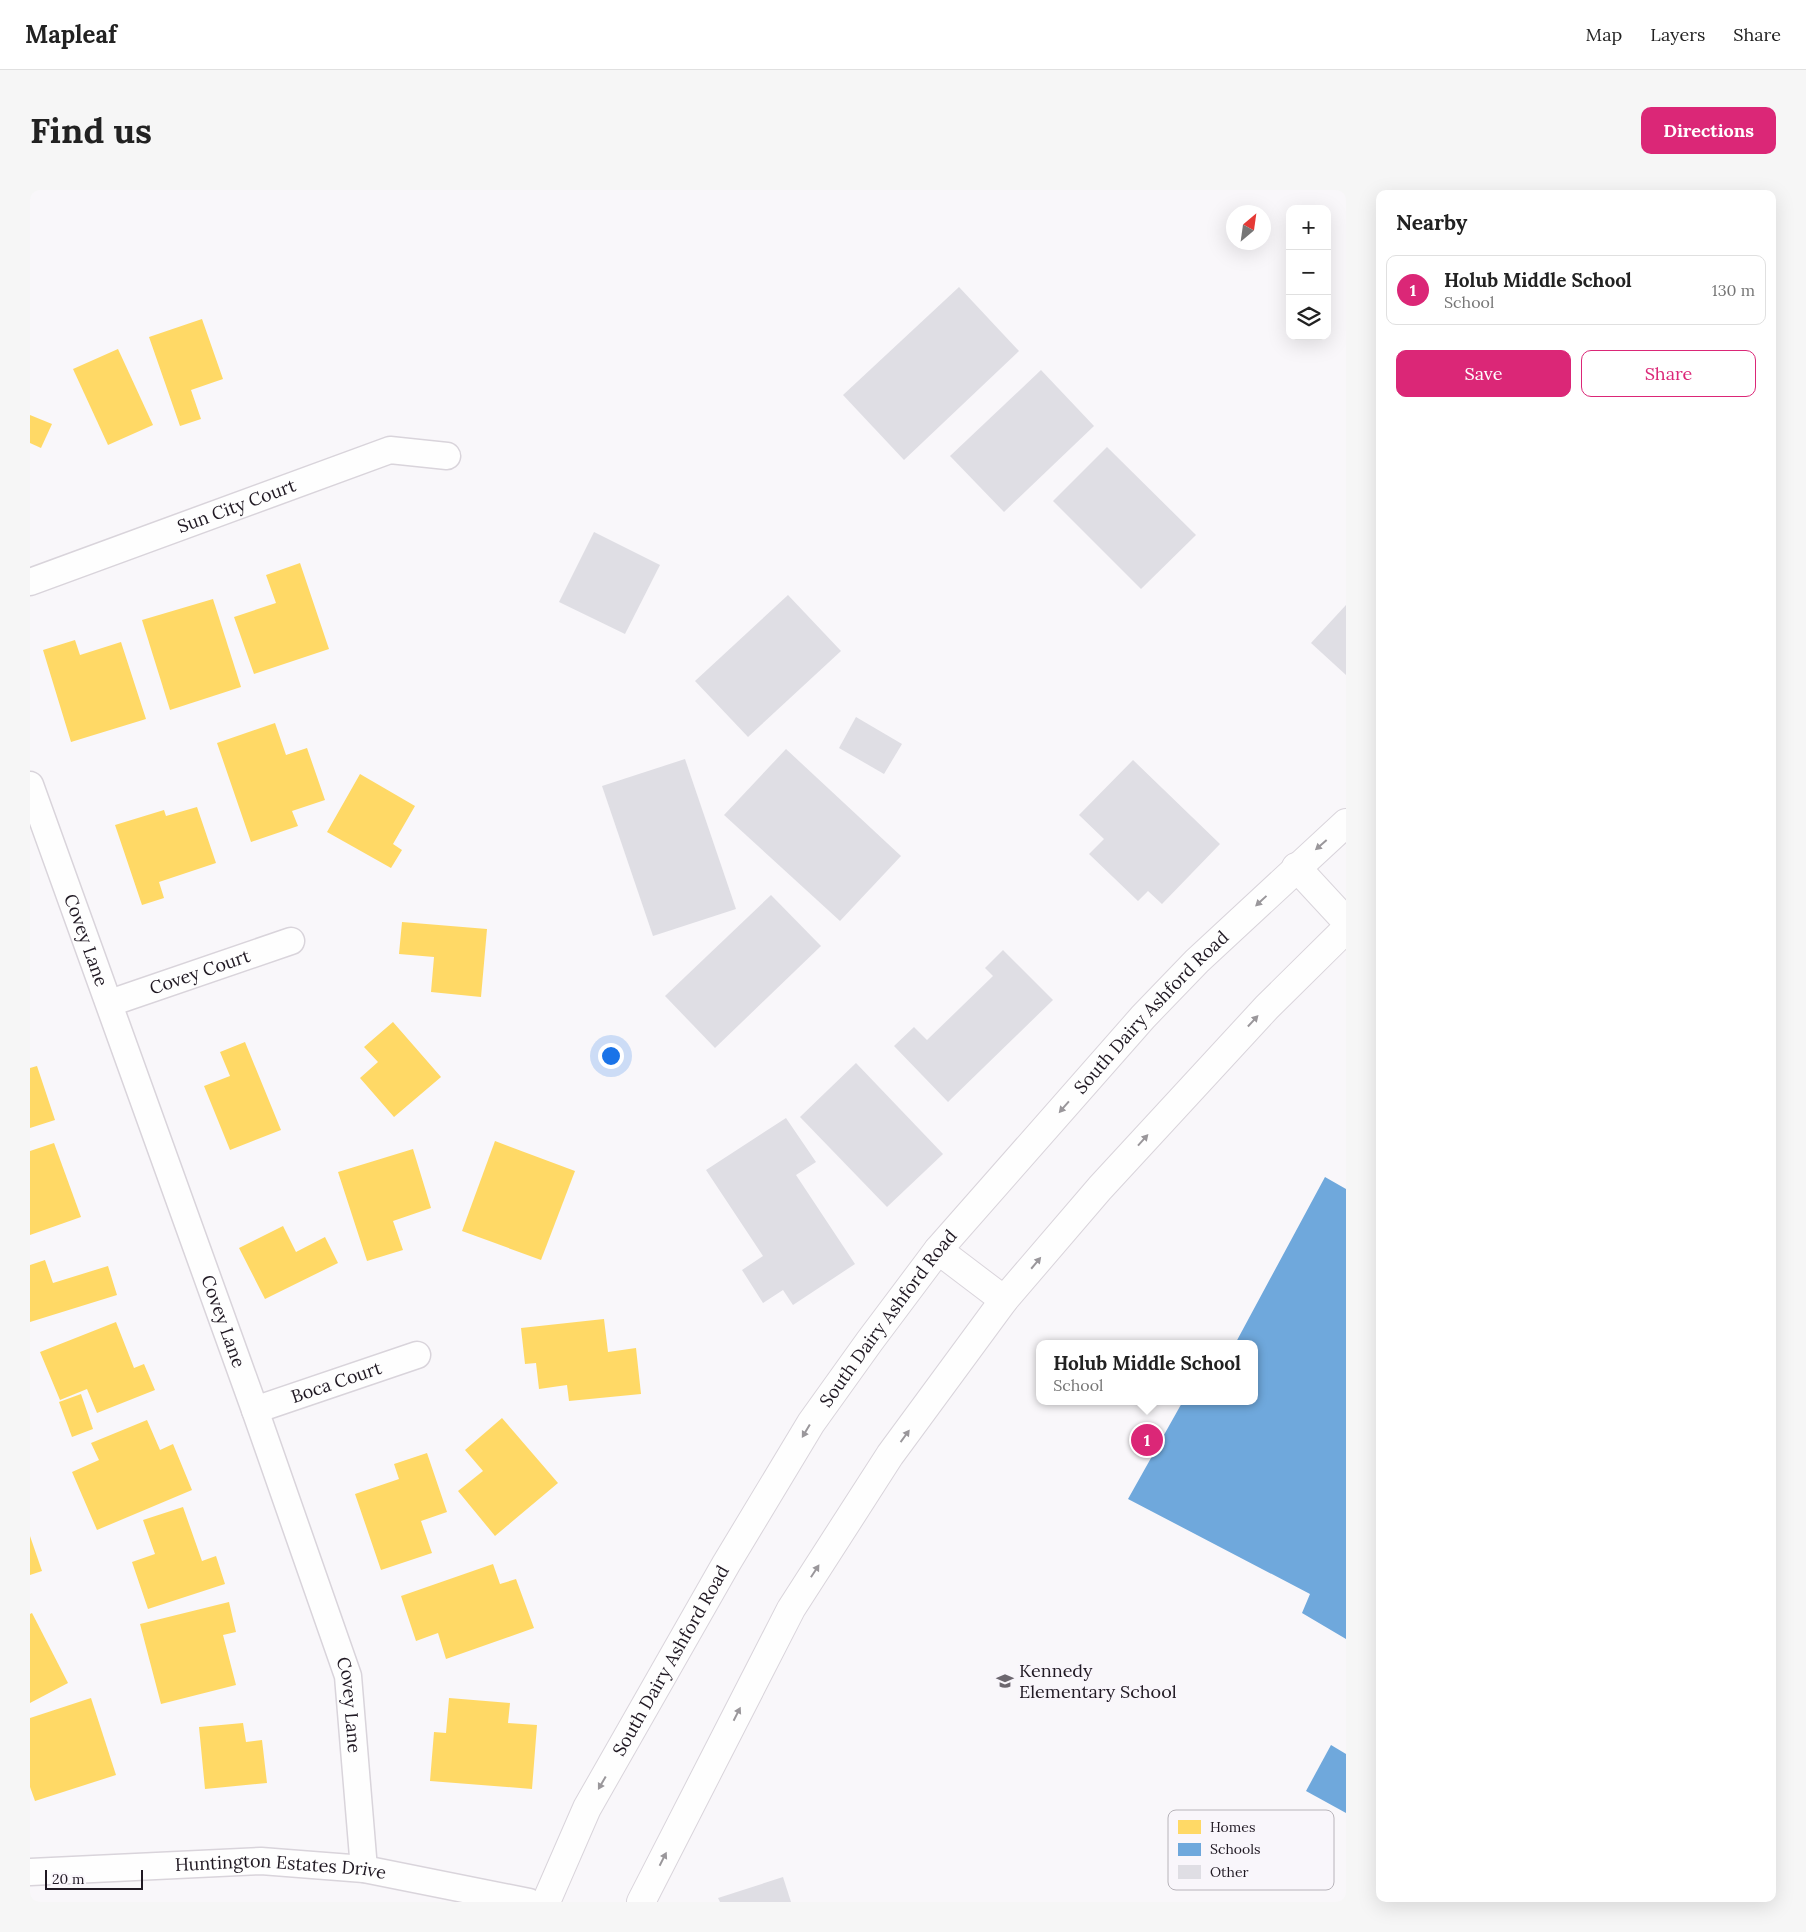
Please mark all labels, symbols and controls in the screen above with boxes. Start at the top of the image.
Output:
text: Mapleaf [25,19,117,50]
text: Map [1586,23,1622,46]
text: Layers [1650,23,1705,46]
text: Share [1733,23,1781,46]
button: Directions [1641,107,1776,154]
text: Find us [30,108,152,153]
north arrow [1226,205,1271,250]
map controls [1286,205,1331,340]
button: + [1286,205,1331,250]
text: Nearby [1396,209,1467,236]
button: − [1286,250,1331,295]
text: Holub Middle School [1444,268,1632,292]
text: 1 [1410,280,1416,300]
text: 130 m [1712,280,1755,300]
text: School [1444,292,1494,312]
button: layers [1286,295,1331,340]
button: Save [1396,350,1571,397]
button: Share [1581,350,1756,397]
street label: Sun City Court [174,474,299,538]
one-way arrow [1315,839,1327,850]
street label: Covey Lane [59,891,114,990]
one-way arrow [1255,895,1267,907]
street label: South Dairy Ashford Road [1069,925,1233,1099]
street label: Covey Court [146,944,253,1000]
one-way arrow [1247,1016,1259,1028]
your location [598,1043,624,1069]
one-way arrow [1058,1100,1070,1112]
one-way arrow [1137,1134,1148,1147]
street label: South Dairy Ashford Road [814,1224,962,1412]
one-way arrow [1030,1257,1041,1269]
street label: Covey Lane [196,1272,251,1371]
popup [1036,1340,1258,1405]
text: Holub Middle School [1053,1351,1241,1375]
street label: Boca Court [288,1356,385,1408]
text: School [1053,1375,1103,1395]
pin: 1 [1131,1421,1163,1459]
one-way arrow [802,1424,811,1437]
one-way arrow [899,1430,910,1443]
street label: South Dairy Ashford Road [607,1561,734,1760]
one-way arrow [810,1565,820,1578]
street label: Covey Lane [331,1654,366,1754]
place label: Kennedy Elementary School [1019,1659,1177,1703]
school or university icon: Kennedy Elementary School [995,1671,1015,1691]
one-way arrow [733,1707,741,1721]
one-way arrow [597,1776,606,1789]
legend [1168,1810,1334,1890]
text: Homes [1210,1818,1255,1836]
text: Schools [1210,1840,1260,1858]
street label: Huntington Estates Drive [174,1849,389,1884]
one-way arrow [659,1851,667,1866]
text: Other [1210,1863,1249,1881]
scale bar [45,1867,142,1890]
text: 20 m [52,1870,84,1888]

